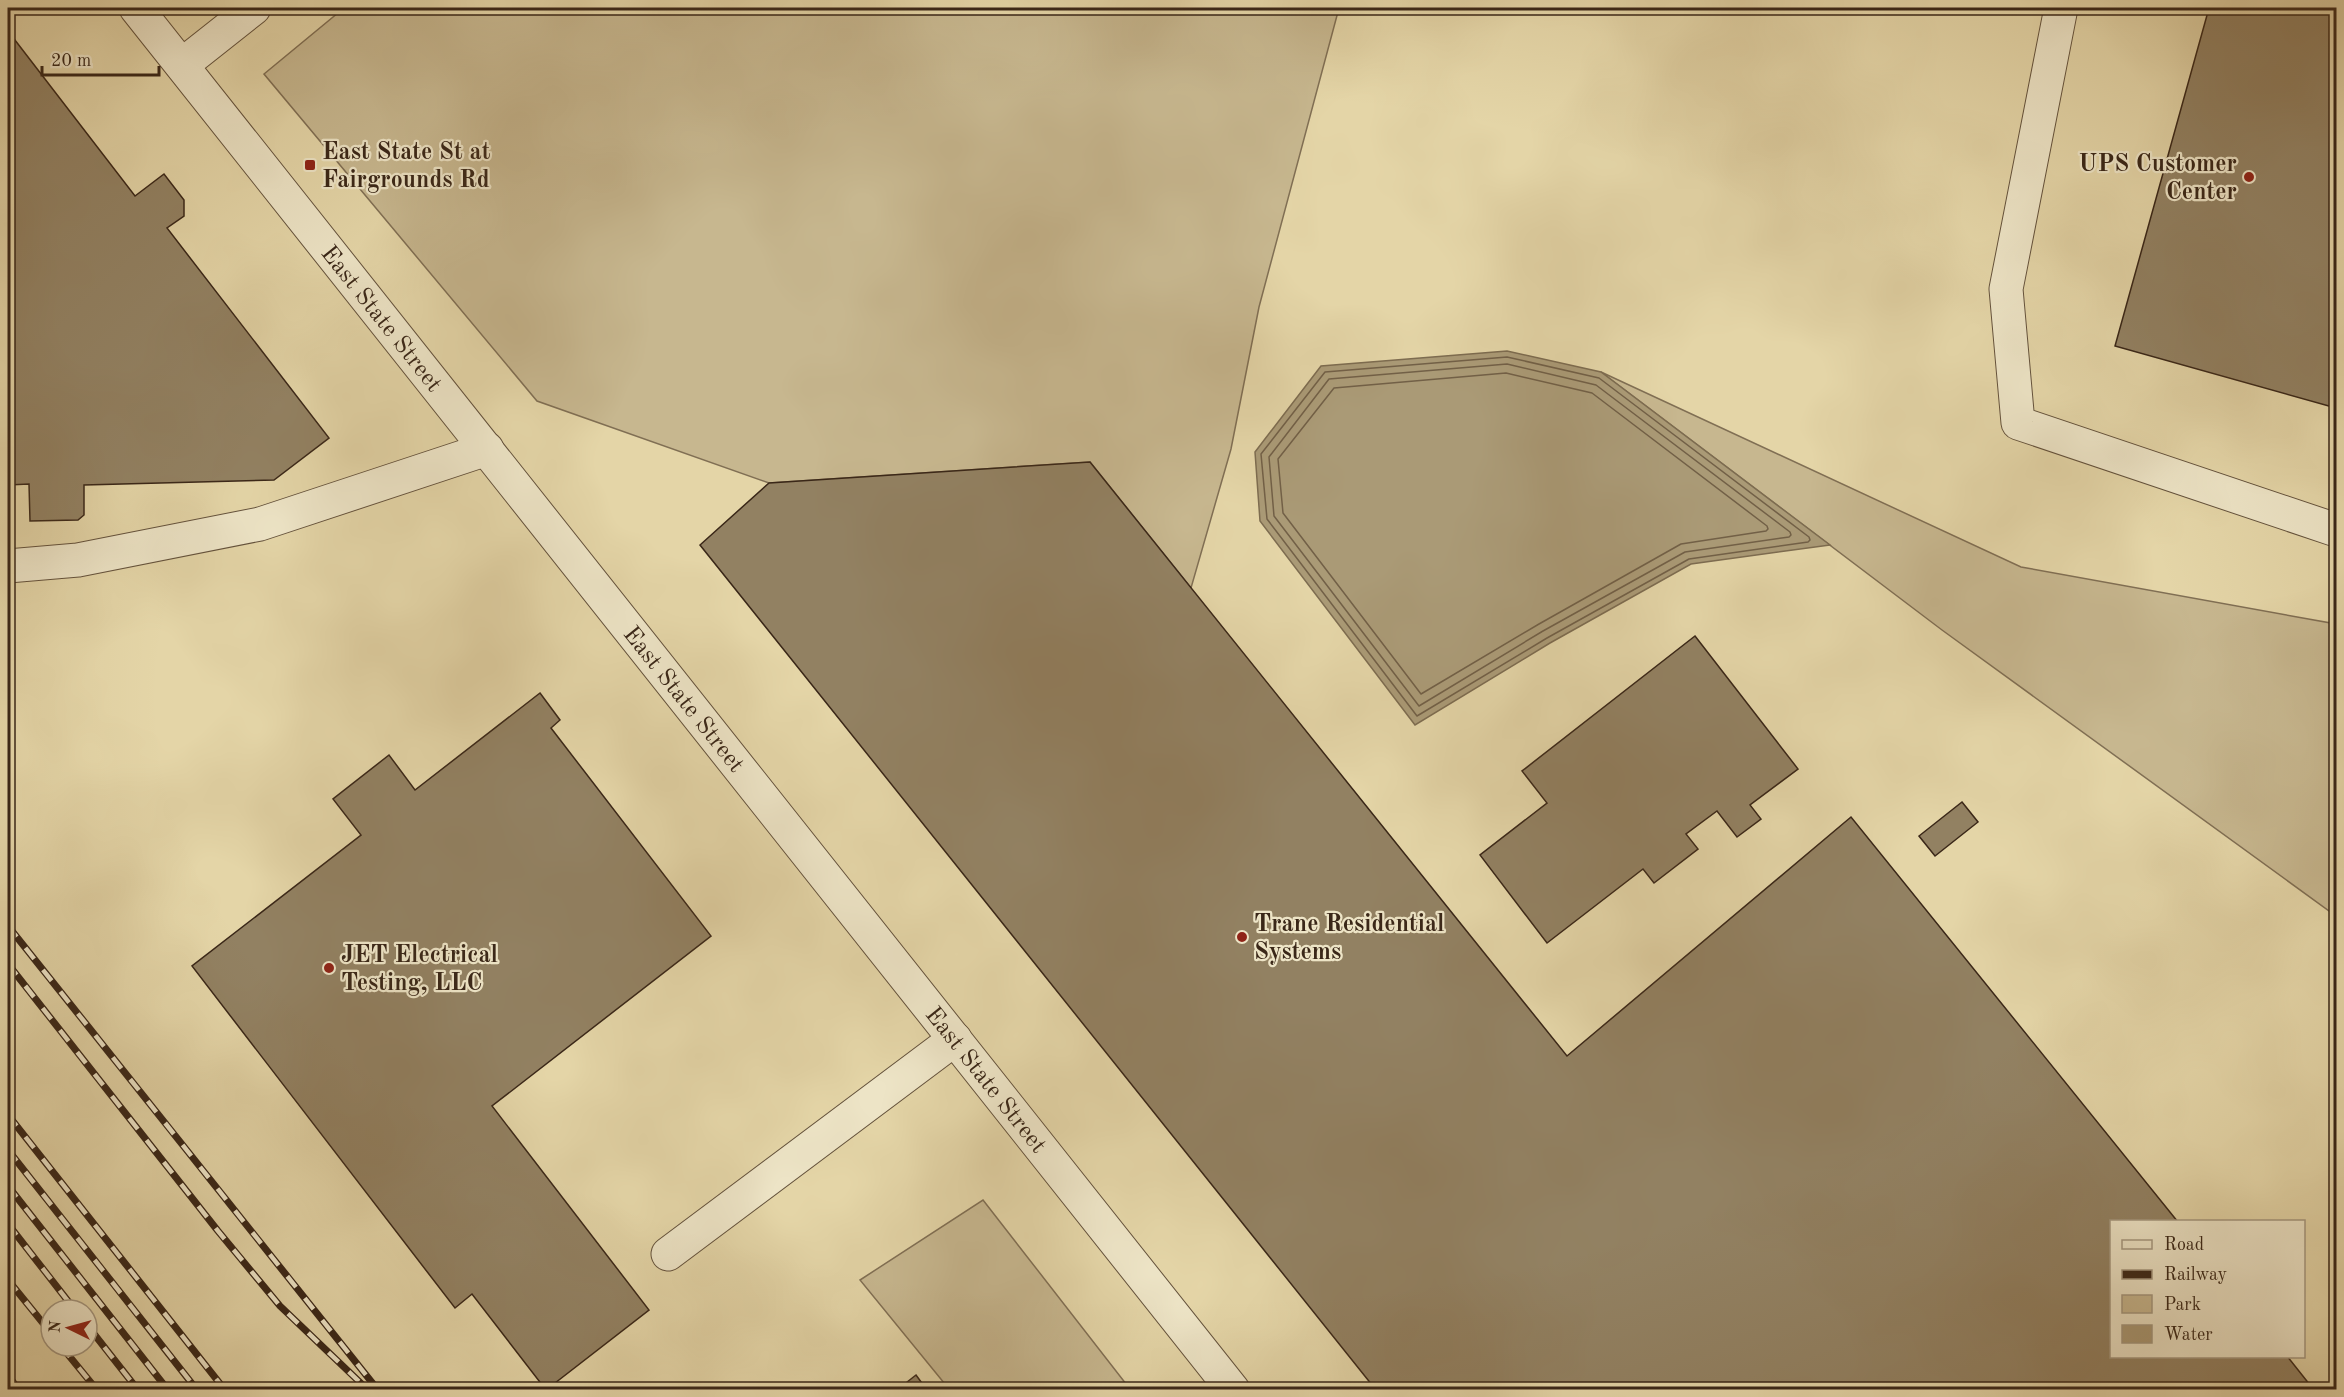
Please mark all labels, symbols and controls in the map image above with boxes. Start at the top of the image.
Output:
scale bar [42,39,159,77]
text: 20 m [51,52,91,70]
place label: East State St at Fairgrounds Rd [322,141,491,193]
place label: UPS Customer Center [2078,153,2237,205]
marker: East State St at Fairgrounds Rd [303,158,317,172]
marker: UPS Customer Center [2242,170,2256,184]
street label: East State Street [316,242,446,397]
street label: East State Street [618,623,748,778]
place label: Trane Residential Systems [1254,913,1444,965]
marker: Trane Residential Systems [1235,930,1249,944]
place label: JET Electrical Testing, LLC [341,944,498,996]
marker: JET Electrical Testing, LLC [322,961,336,975]
street label: East State Street [920,1003,1050,1158]
legend [2110,1220,2305,1358]
text: Road [2164,1236,2204,1254]
text: Railway [2164,1266,2227,1284]
text: Park [2164,1296,2201,1314]
north arrow [39,1298,99,1358]
text: N [48,1319,65,1334]
text: Water [2164,1326,2213,1344]

